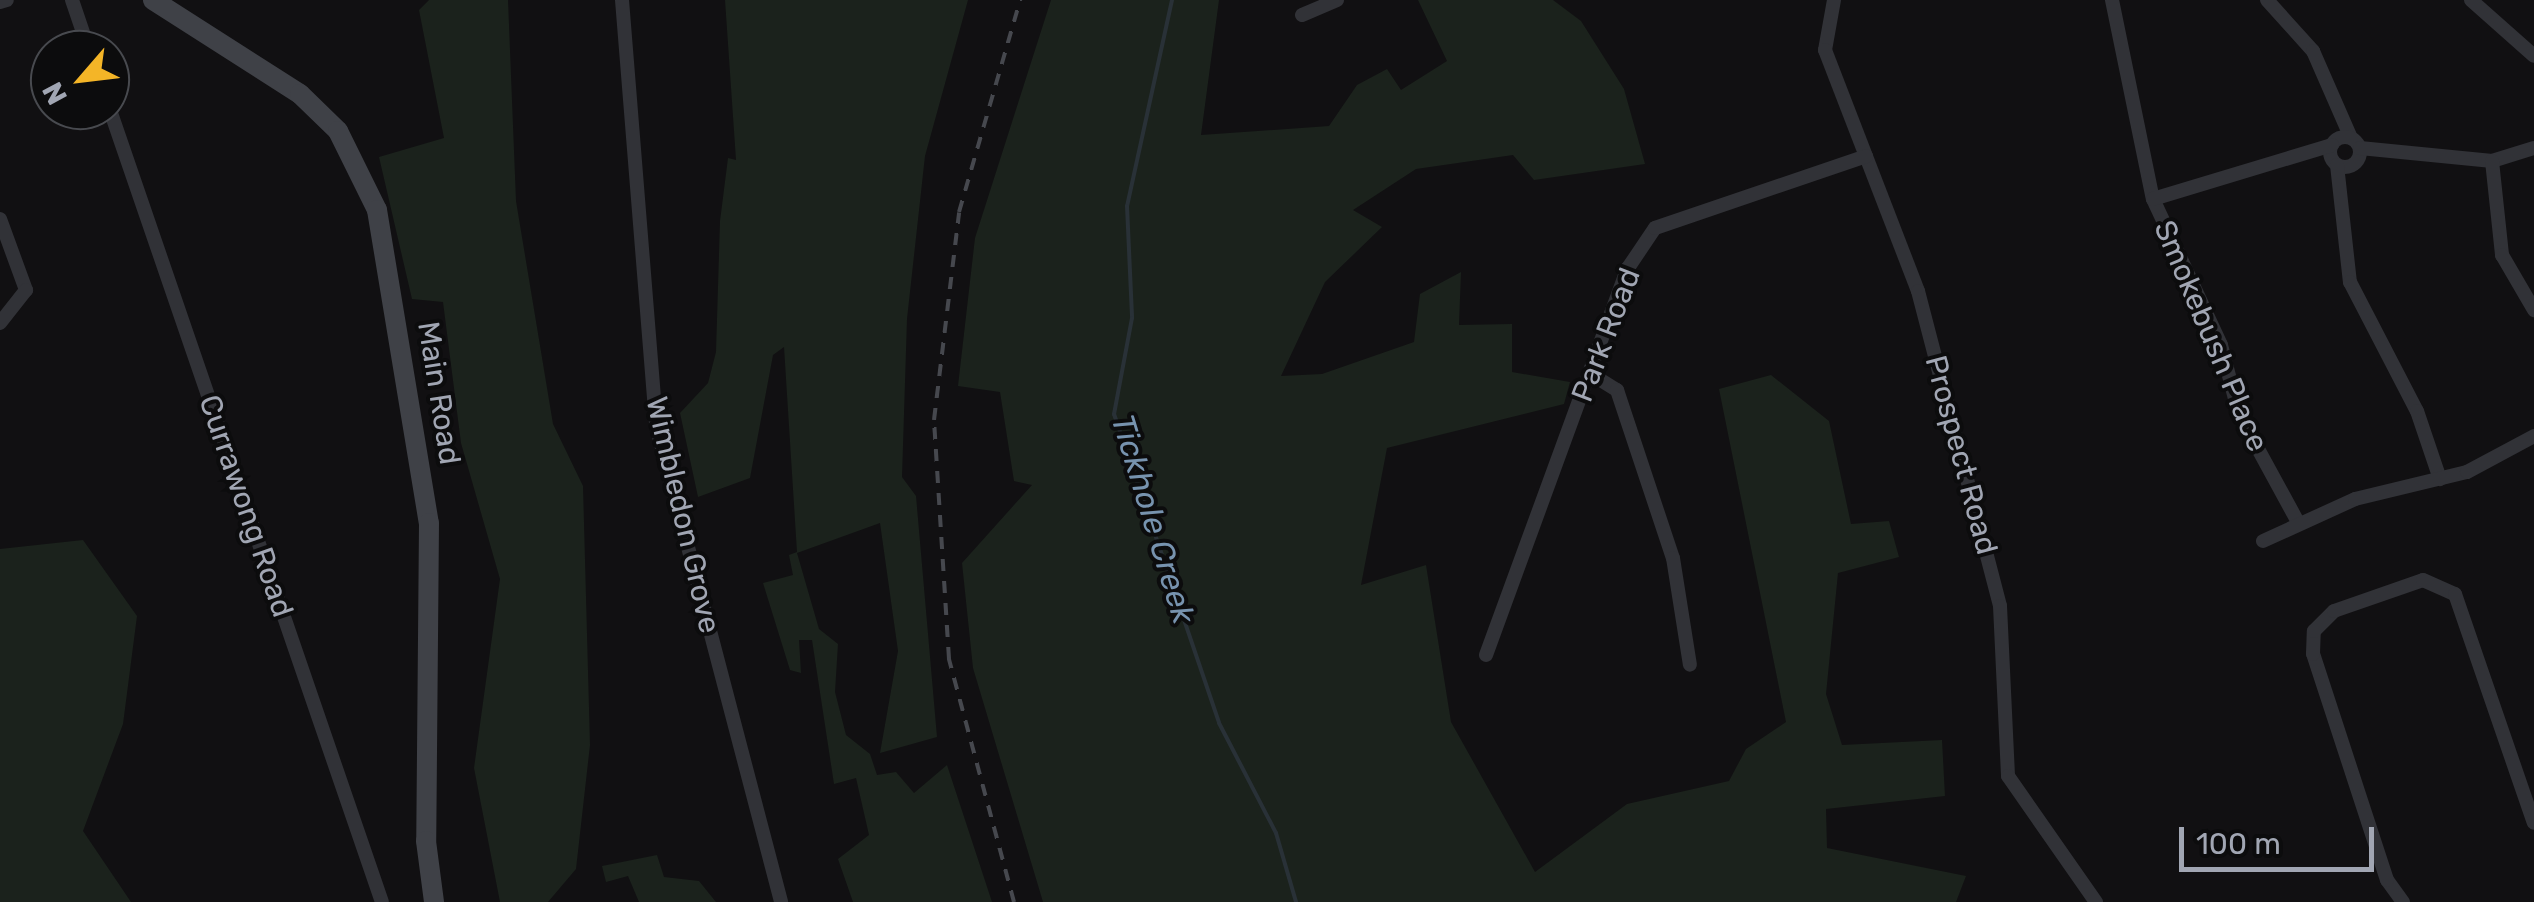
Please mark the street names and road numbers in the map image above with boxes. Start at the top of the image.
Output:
street label: Smokebush Place [2146,215,2276,457]
street label: Park Road [1564,263,1648,407]
street label: Main Road [410,319,468,467]
street label: Prospect Road [1917,352,2005,558]
street label: Currawong Road [191,390,301,622]
street label: Wimbledon Grove [638,393,728,637]

